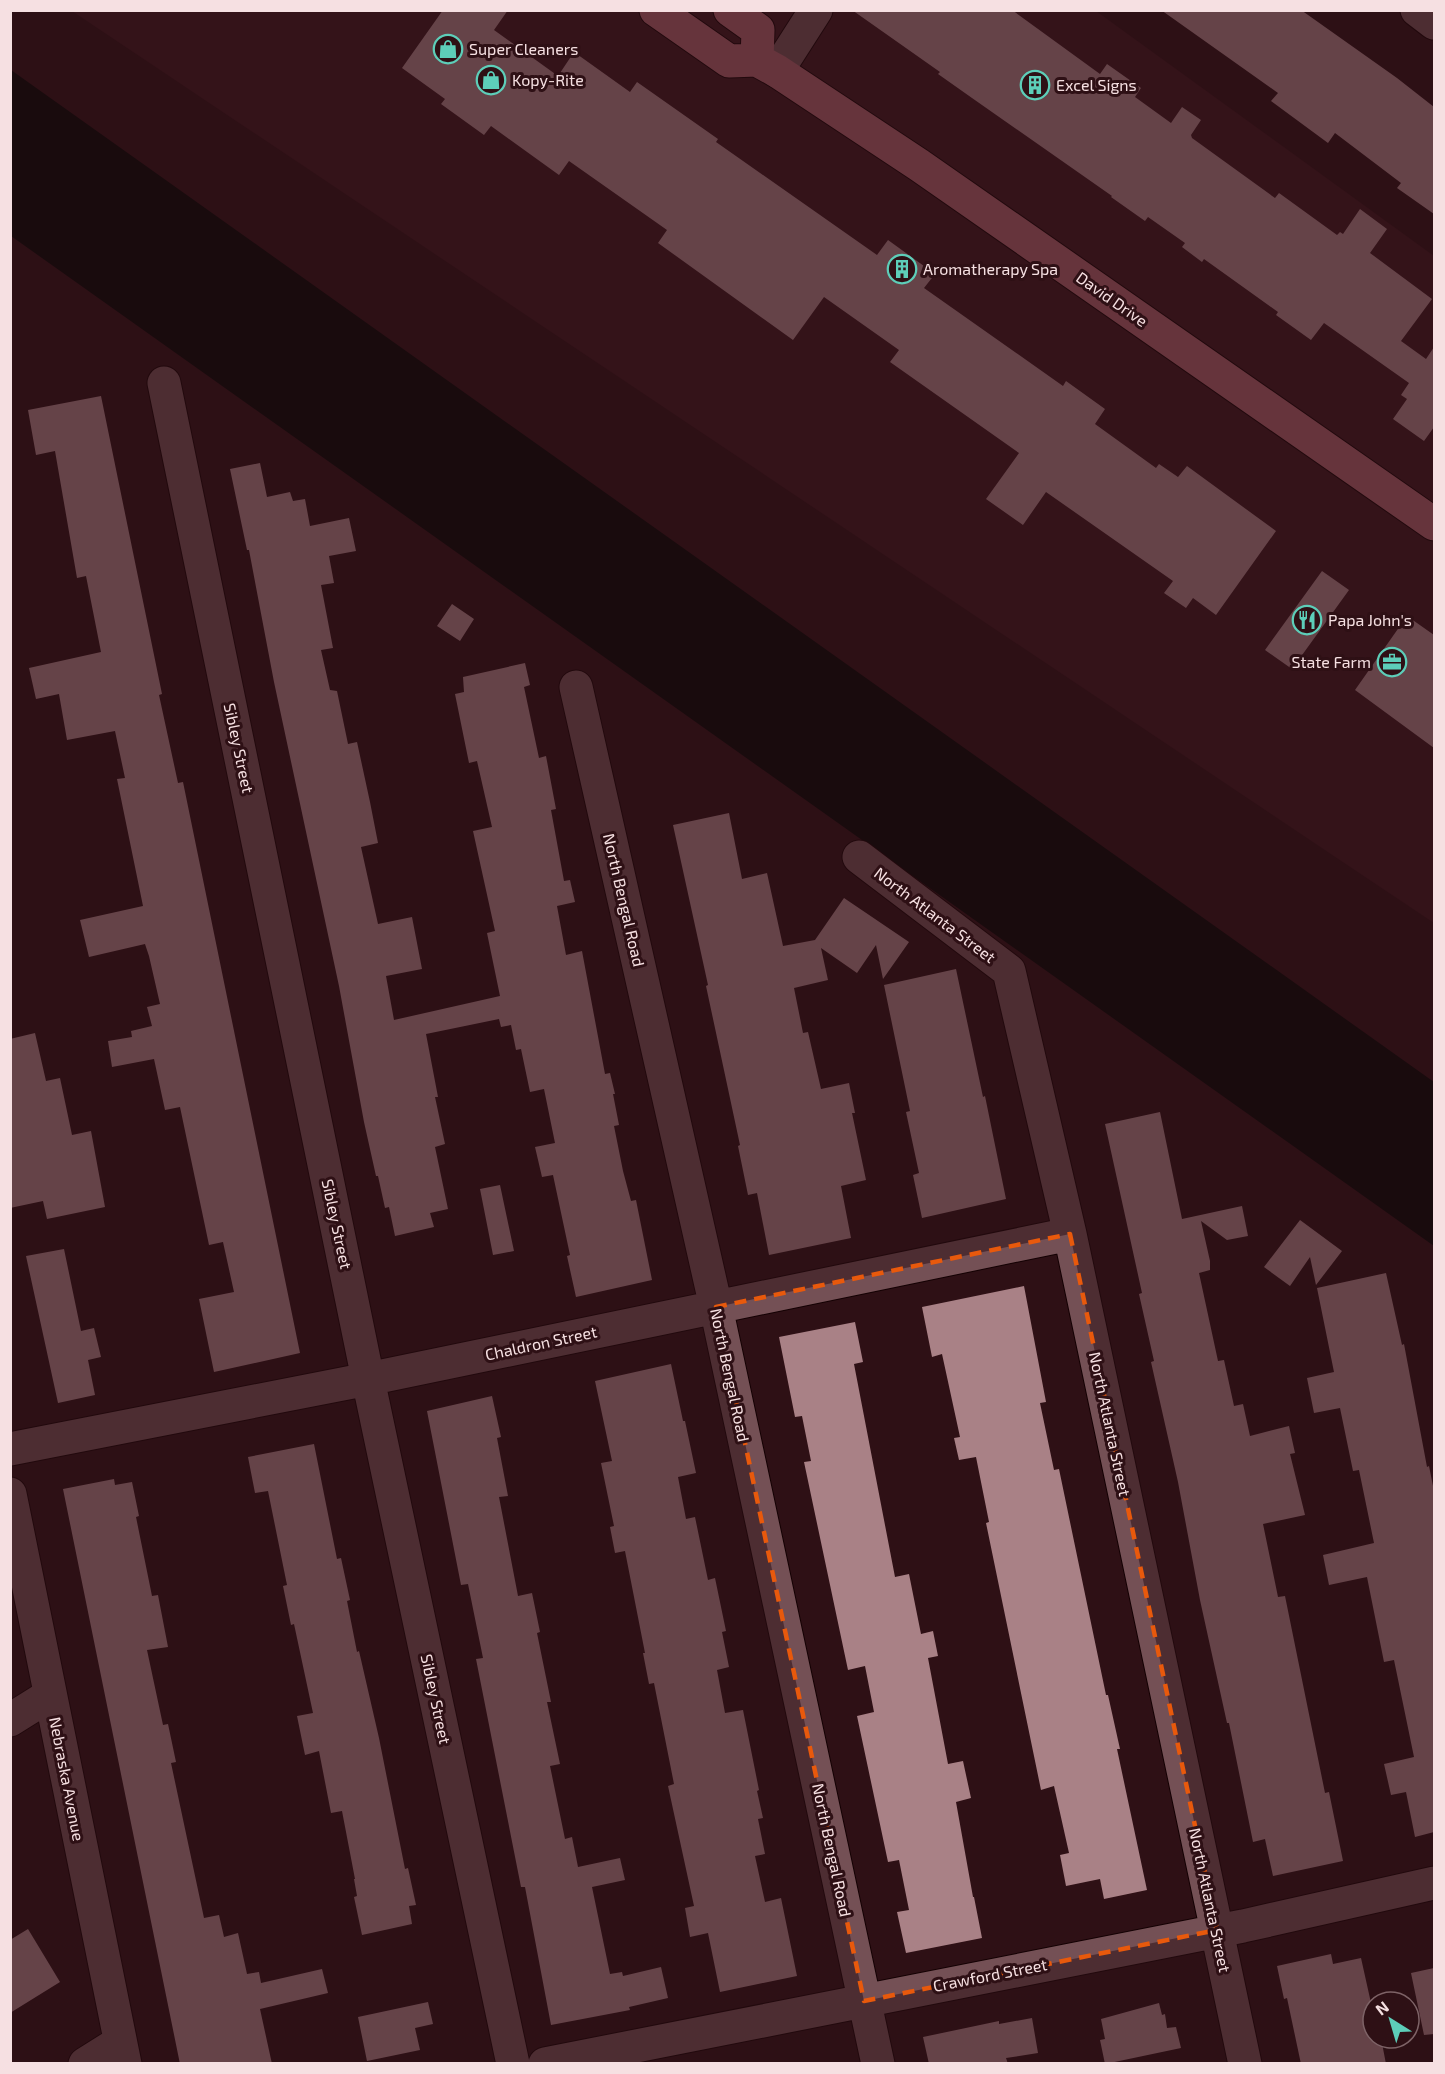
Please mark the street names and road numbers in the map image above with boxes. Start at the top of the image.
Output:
street label: David Drive [1073,267,1152,330]
street label: Sibley Street [221,701,258,795]
street label: North Bengal Road [600,832,649,968]
street label: North Atlanta Street [871,863,1000,966]
street label: Sibley Street [319,1177,356,1271]
street label: North Bengal Road [707,1306,754,1443]
street label: Chaldron Street [483,1321,599,1364]
street label: North Atlanta Street [1086,1350,1135,1498]
street label: Sibley Street [418,1652,455,1746]
street label: Nebraska Avenue [46,1715,89,1843]
street label: North Bengal Road [809,1781,856,1918]
street label: North Atlanta Street [1186,1826,1235,1974]
street label: Crawford Street [931,1954,1049,1995]

